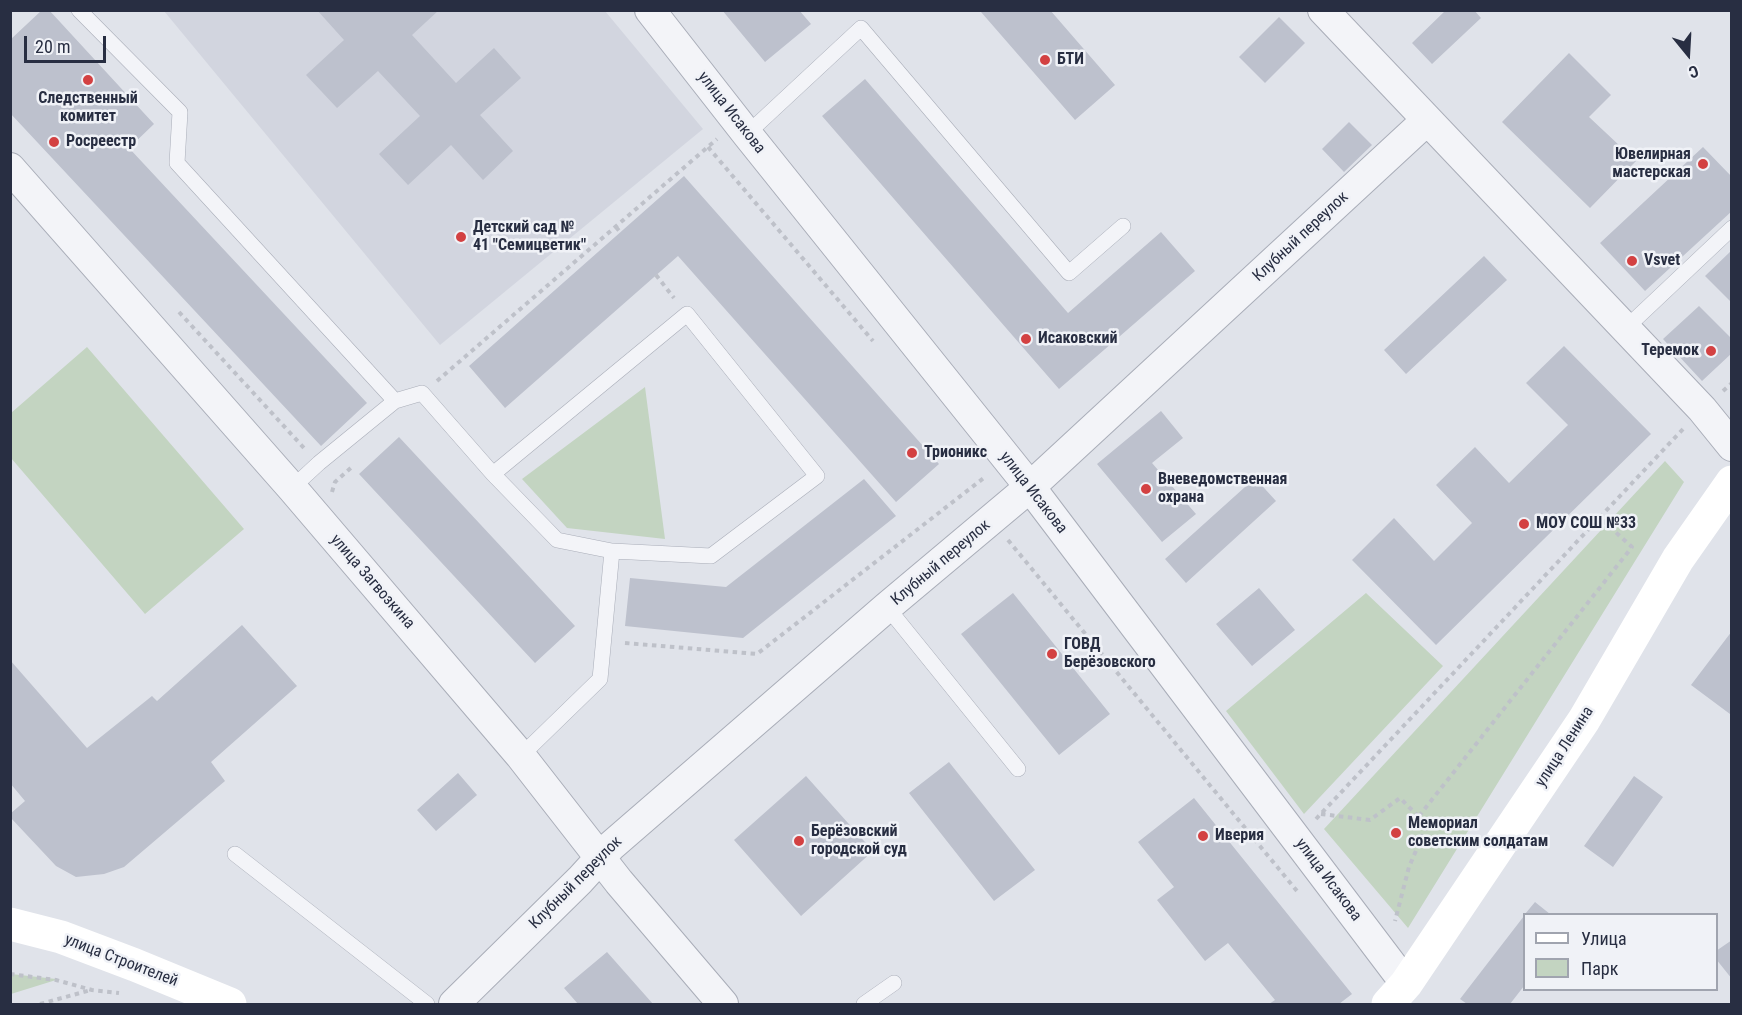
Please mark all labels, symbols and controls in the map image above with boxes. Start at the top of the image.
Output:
scale bar [27,24,110,62]
north arrow [1658,24,1718,84]
text: 20 m [35,36,70,57]
place label: БТИ [1057,50,1084,70]
marker: БТИ [1038,53,1052,67]
text: С [1686,61,1701,82]
street label: улица Исакова [693,68,769,158]
marker: Следственный комитет [81,73,95,87]
place label: Следственный комитет [38,89,138,127]
place label: Росреестр [66,132,136,152]
marker: Росреестр [47,135,61,149]
place label: Ювелирная мастерская [1612,145,1691,183]
marker: Ювелирная мастерская [1696,157,1710,171]
street label: Клубный переулок [1249,188,1353,286]
place label: Детский сад № 41 "Семицветик" [473,218,586,256]
marker: Детский сад № 41 "Семицветик" [454,230,468,244]
place label: Vsvet [1644,251,1680,271]
marker: Vsvet [1625,254,1639,268]
place label: Исаковский [1038,329,1118,349]
marker: Исаковский [1019,332,1033,346]
place label: Теремок [1641,341,1699,361]
marker: Теремок [1704,344,1718,358]
place label: Трионикс [924,443,987,463]
marker: Трионикс [905,446,919,460]
street label: улица Исакова [995,448,1071,538]
place label: Вневедомственная охрана [1158,470,1287,508]
marker: Вневедомственная охрана [1139,482,1153,496]
place label: МОУ СОШ №33 [1536,514,1636,534]
street label: Клубный переулок [888,516,994,610]
marker: МОУ СОШ №33 [1517,517,1531,531]
street label: улица Загвозкина [326,531,418,633]
place label: ГОВД Берёзовского [1064,635,1156,673]
marker: ГОВД Берёзовского [1045,647,1059,661]
street label: улица Ленина [1532,703,1598,791]
place label: Мемориал советским солдатам [1408,814,1548,852]
place label: Берёзовский городской суд [811,822,907,860]
place label: Иверия [1215,826,1264,846]
marker: Мемориал советским солдатам [1389,826,1403,840]
marker: Иверия [1196,829,1210,843]
street label: Клубный переулок [526,833,626,933]
marker: Берёзовский городской суд [792,834,806,848]
street label: улица Исакова [1291,835,1365,925]
legend [1523,913,1718,991]
text: Улица [1581,928,1627,949]
street label: улица Строителей [62,931,180,991]
text: Парк [1581,958,1618,979]

